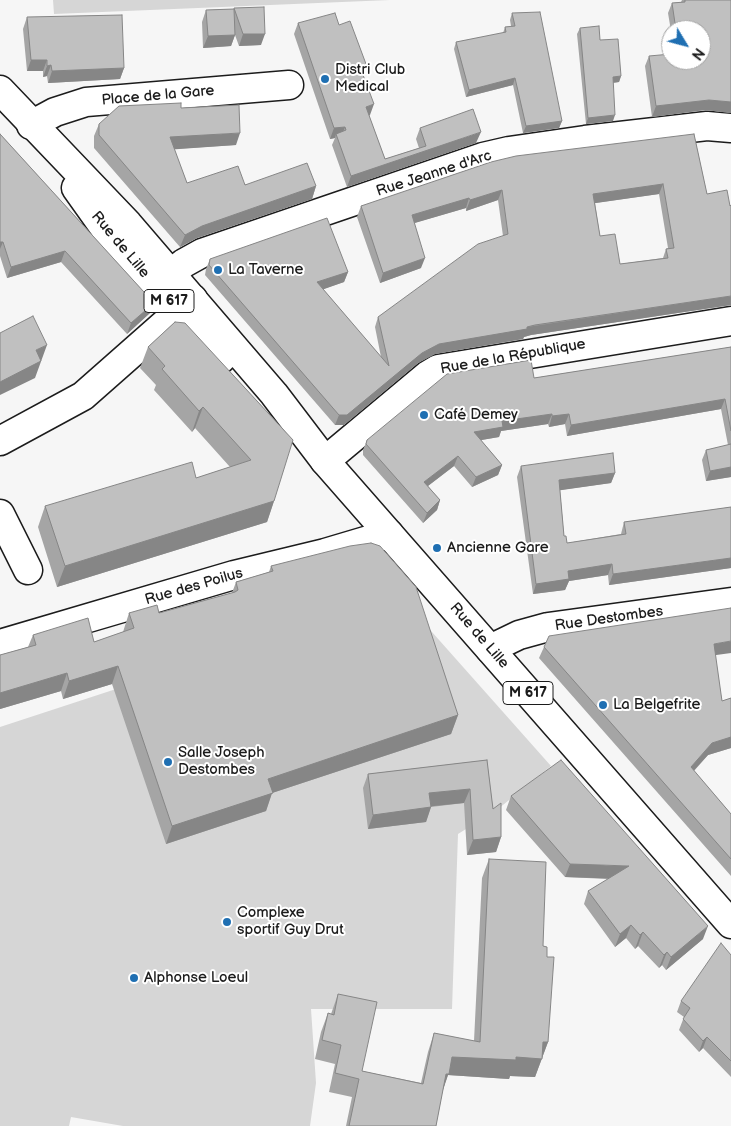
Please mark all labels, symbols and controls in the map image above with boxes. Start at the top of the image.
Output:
north arrow [661,20,711,70]
text: N [688,44,708,63]
place label: Distri Club Medical [335,61,405,96]
marker: Distri Club Medical [319,73,331,85]
street label: Place de la Gare [101,82,215,110]
street label: Rue Jeanne d'Arc [374,147,494,201]
street label: Rue de Lille [87,208,153,282]
place label: La Taverne [228,261,303,279]
marker: La Taverne [212,264,224,276]
road number: M 617 [144,290,194,312]
street label: Rue de la République [439,335,587,379]
place label: Café Demey [434,406,518,424]
marker: Café Demey [418,409,430,421]
place label: Ancienne Gare [447,539,549,557]
marker: Ancienne Gare [431,542,443,554]
street label: Rue des Poilus [143,564,245,610]
street label: Rue de Lille [446,599,512,673]
street label: Rue Destombes [554,603,664,635]
road number: M 617 [503,681,553,704]
place label: La Belgefrite [613,696,700,714]
marker: La Belgefrite [597,699,609,711]
place label: Salle Joseph Destombes [178,744,264,779]
marker: Salle Joseph Destombes [162,756,174,768]
place label: Complexe sportif Guy Drut [237,904,344,939]
marker: Complexe sportif Guy Drut [221,916,233,928]
place label: Alphonse Loeul [144,969,248,987]
marker: Alphonse Loeul [128,972,140,984]

